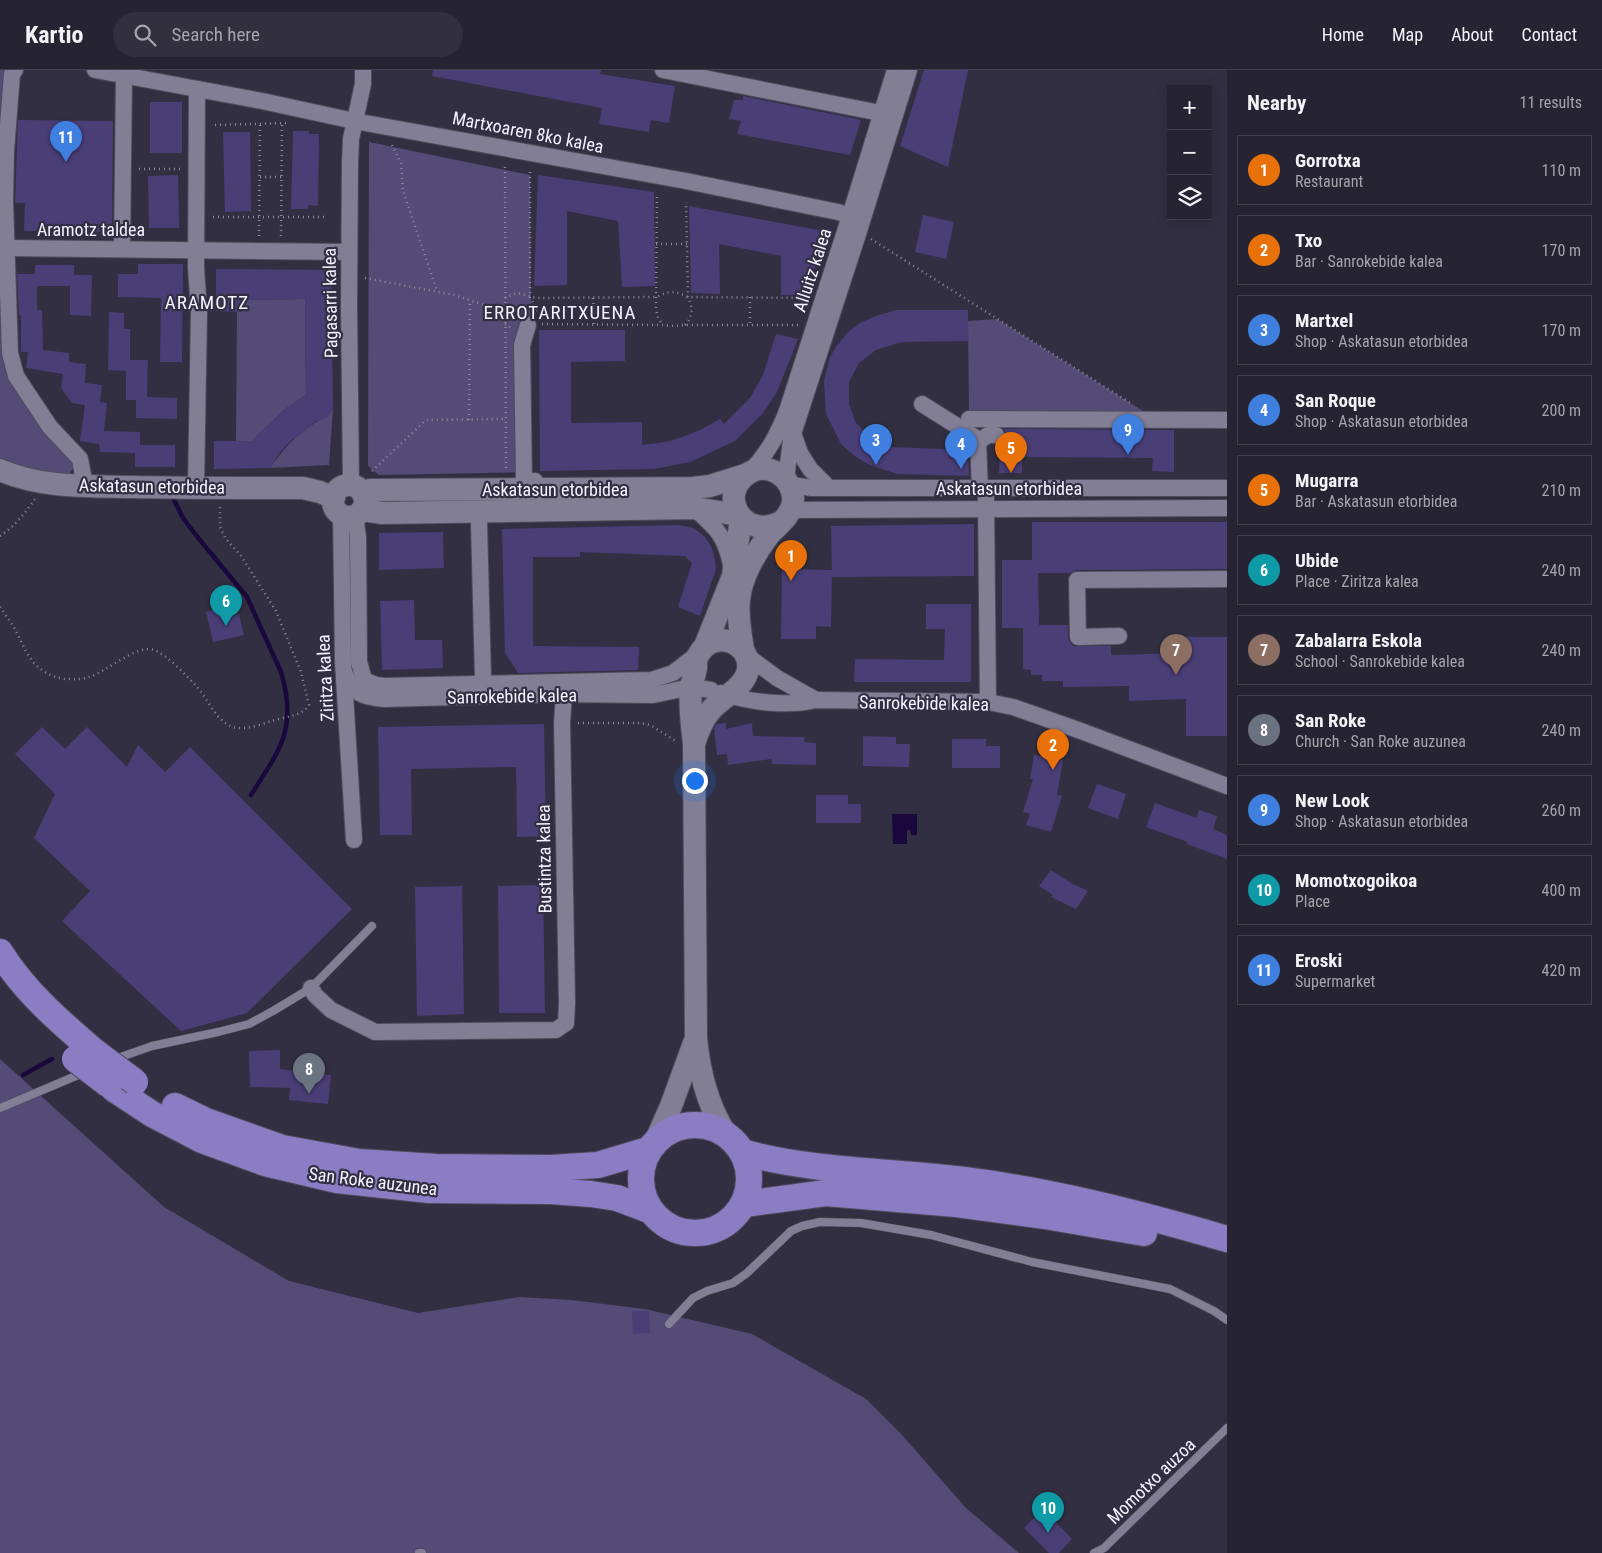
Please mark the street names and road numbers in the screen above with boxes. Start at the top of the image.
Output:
street label: Martxoaren 8ko kalea [451,107,605,157]
street label: Aramotz taldea [37,219,145,240]
street label: Alluitz kalea [789,225,835,315]
street label: Pagasarri kalea [319,248,341,358]
street label: Askatasun etorbidea [79,474,225,498]
street label: Askatasun etorbidea [936,478,1082,499]
street label: Askatasun etorbidea [482,479,628,500]
street label: Ziritza kalea [312,634,338,722]
street label: Sanrokebide kalea [447,684,577,708]
street label: Sanrokebide kalea [859,691,989,715]
street label: Bustintza kalea [533,804,555,914]
street label: San Roke auzunea [307,1163,439,1199]
street label: Momotxo auzoa [1103,1434,1199,1528]

